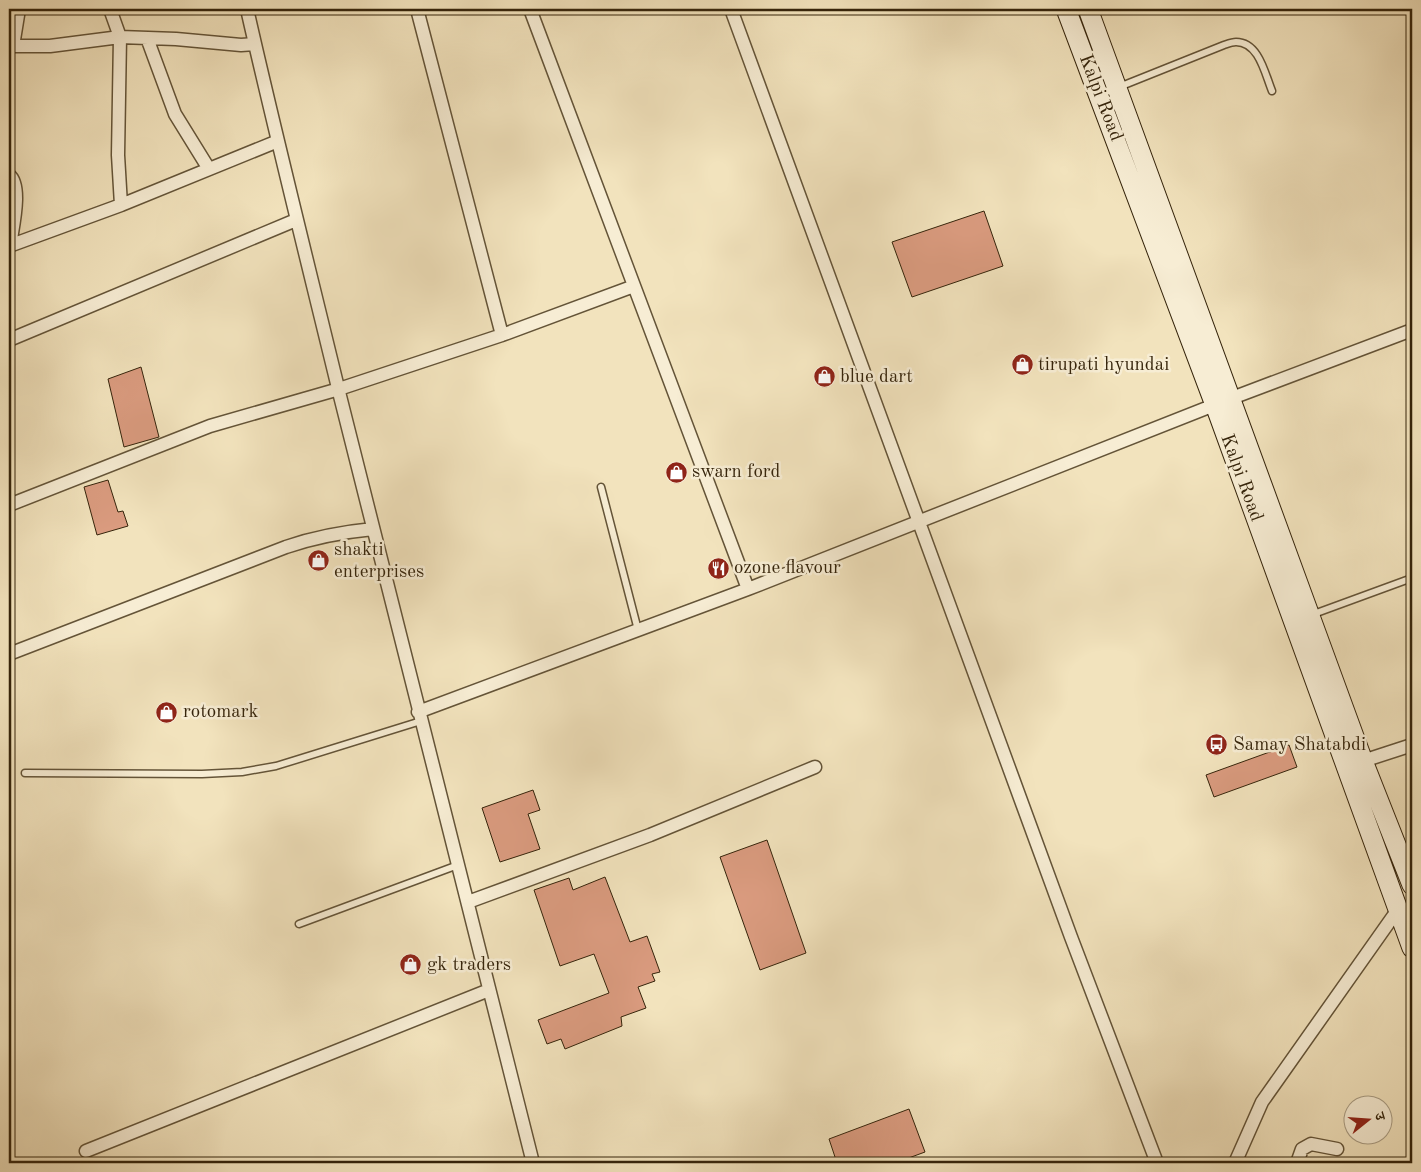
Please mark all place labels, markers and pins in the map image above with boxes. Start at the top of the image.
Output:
shop icon: tirupati hyundai [1010,353,1034,377]
place label: tirupati hyundai [1038,356,1169,375]
shop icon: blue dart [812,365,836,389]
place label: blue dart [840,368,913,387]
shop icon: swarn ford [664,460,688,484]
place label: swarn ford [692,463,781,482]
place label: shakti enterprises [334,541,424,582]
shop icon: shakti enterprises [306,549,330,573]
restaurant icon: ozone flavour [706,556,730,580]
place label: ozone flavour [734,559,841,578]
shop icon: rotomark [155,700,179,724]
place label: rotomark [183,703,259,722]
bus stop icon: Samay Shatabdi [1205,733,1229,757]
place label: Samay Shatabdi [1233,736,1366,755]
shop icon: gk traders [399,953,423,977]
place label: gk traders [427,956,511,975]

